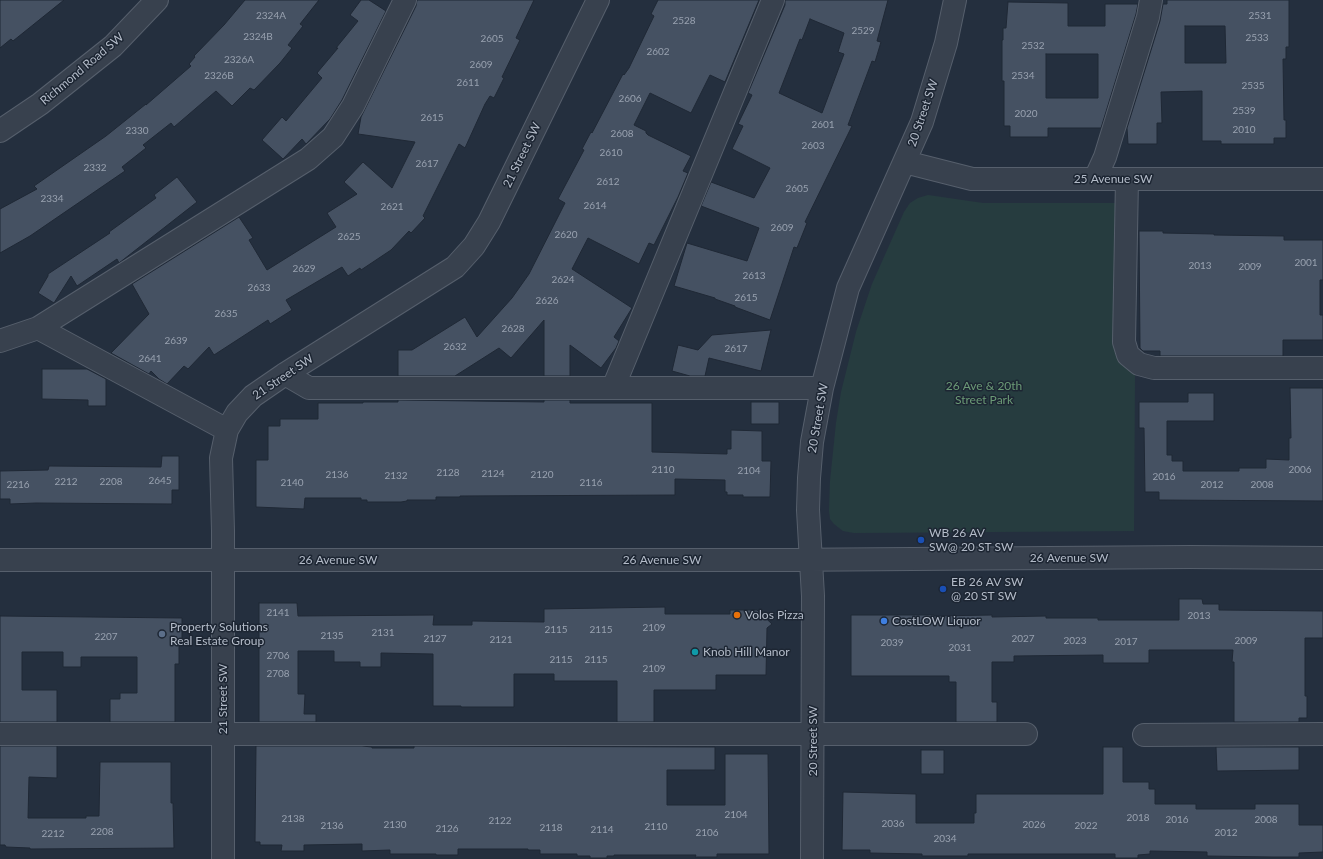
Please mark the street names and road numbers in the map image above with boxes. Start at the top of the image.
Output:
street label: Richmond Road SW [37,30,127,108]
street label: 20 Street SW [905,77,941,149]
street label: 21 Street SW [500,120,544,190]
street label: 25 Avenue SW [1074,172,1152,186]
street label: 21 Street SW [250,351,316,403]
street label: 20 Street SW [805,382,831,454]
street label: 26 Avenue SW [1030,551,1108,565]
street label: 26 Avenue SW [299,553,377,567]
street label: 26 Avenue SW [623,553,701,567]
street label: 21 Street SW [216,664,230,734]
street label: 20 Street SW [806,706,820,776]

